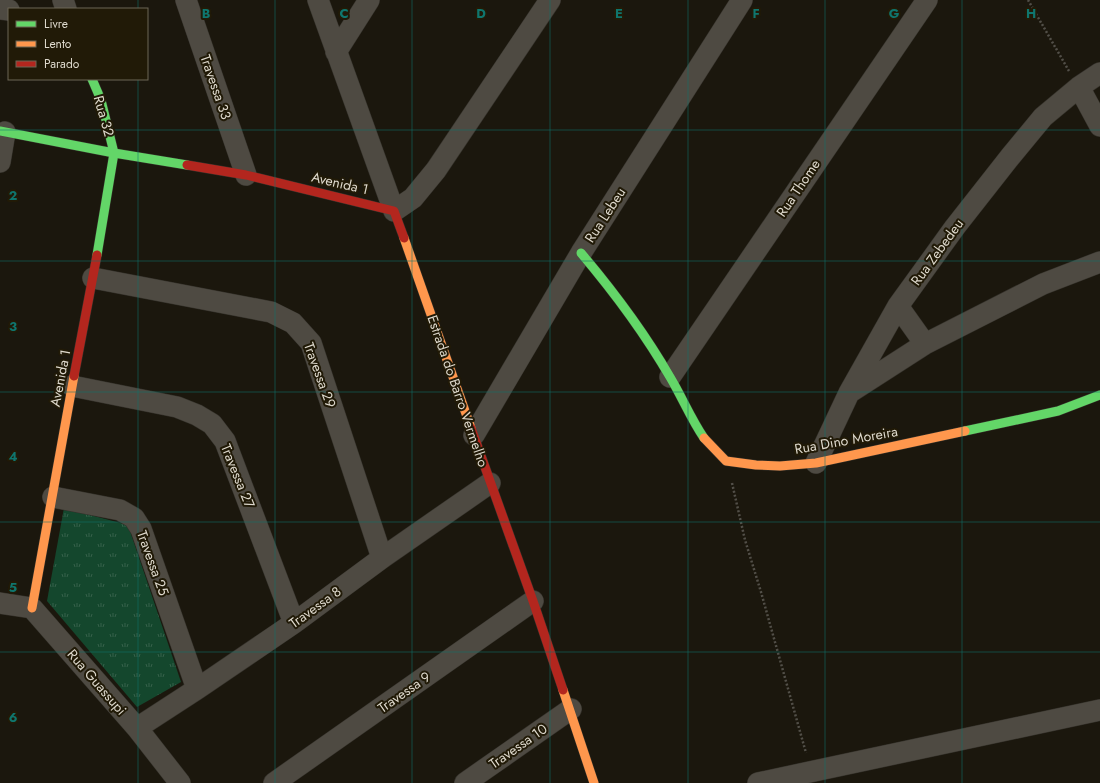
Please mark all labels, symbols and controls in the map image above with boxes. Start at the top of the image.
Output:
text: B [202,4,211,23]
text: C [339,4,349,23]
text: D [476,4,486,23]
text: E [615,4,623,23]
text: F [752,4,760,23]
text: G [889,4,900,23]
text: H [1026,4,1036,23]
legend [8,8,148,80]
text: Livre [44,15,68,33]
text: Lento [44,35,72,53]
street label: Travessa 33 [196,52,237,123]
text: Parado [44,55,80,73]
street label: Rua 32 [89,93,119,139]
street label: Rua Thome [771,155,825,221]
street label: Avenida 1 [310,167,370,199]
street label: Rua Lebeu [580,183,630,247]
text: 2 [9,186,17,205]
street label: Rua Zebedeu [906,214,968,290]
street label: Estrada do Barro Vermelho [423,312,493,470]
text: 3 [9,317,17,336]
street label: Travessa 29 [299,340,341,410]
street label: Avenida 1 [45,348,75,408]
street label: Rua Dino Moreira [793,421,899,459]
street label: Travessa 27 [216,441,260,512]
text: 4 [8,447,18,466]
street label: Travessa 25 [132,528,174,599]
text: 5 [9,578,17,597]
street label: Travessa 8 [285,581,345,633]
street label: Rua Guassupi [63,645,131,719]
street label: Travessa 9 [374,667,434,717]
text: 6 [9,708,18,727]
street label: Travessa 10 [485,719,551,773]

